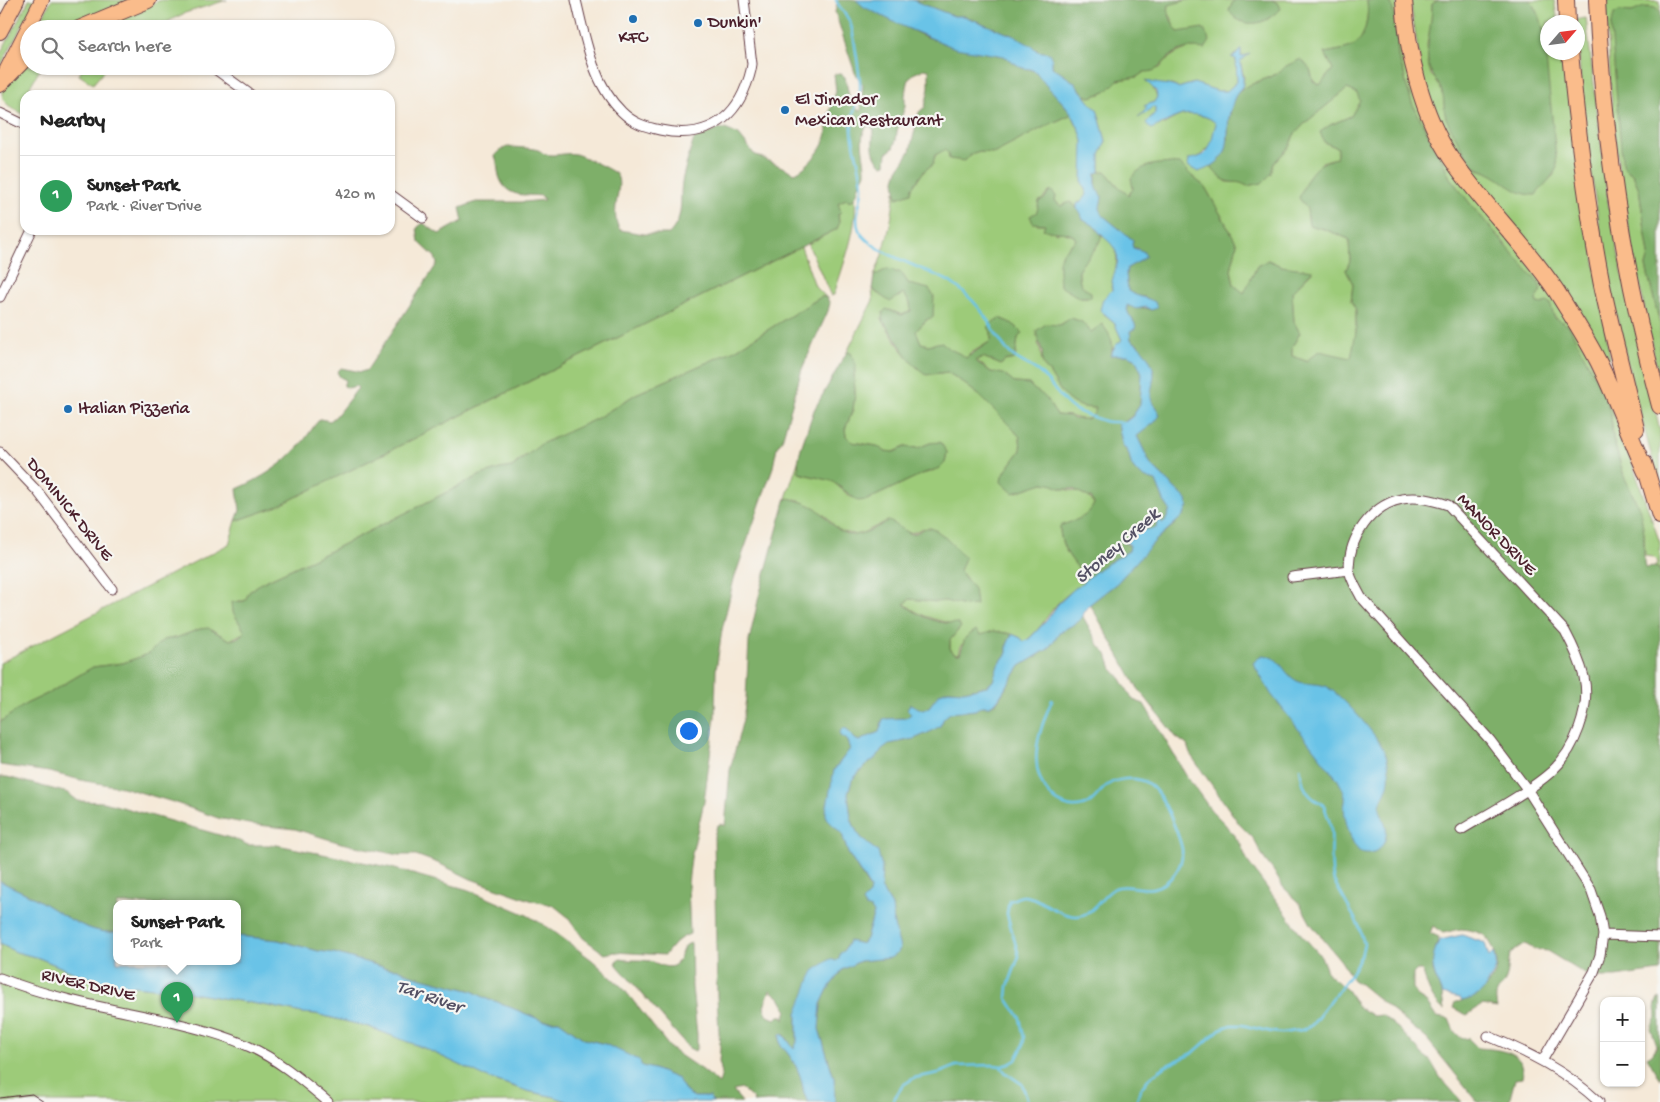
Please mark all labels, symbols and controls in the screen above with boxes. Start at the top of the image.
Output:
marker: KFC [627,13,639,25]
place label: Dunkin' [707,13,762,34]
north arrow [1540,15,1585,60]
marker: Dunkin' [692,17,704,29]
search box [20,20,395,75]
place label: KFC [619,28,649,49]
icon: search [38,34,66,62]
text: Search here [78,36,172,59]
place label: El Jimador Mexican Restaurant [795,90,944,132]
marker: El Jimador Mexican Restaurant [779,104,791,116]
text: Nearby [40,110,105,135]
text: Sunset Park [87,175,179,198]
text: 1 [53,186,59,205]
text: 420 m [335,186,375,205]
text: Park · River Drive [87,198,202,217]
place label: Italian Pizzeria [78,399,191,420]
marker: Italian Pizzeria [62,403,74,415]
street label: DOMINICK DRIVE [21,454,117,566]
street label: MANOR DRIVE [1452,490,1541,581]
water label: Stoney Creek [1071,503,1166,590]
your location [676,718,702,744]
popup [113,900,241,965]
text: Sunset Park [131,912,223,935]
text: Park [131,935,161,954]
street label: RIVER DRIVE [39,965,138,1007]
water label: Tar River [393,976,469,1021]
pin: 1 [161,982,193,1023]
map controls [1600,997,1645,1087]
button: + [1600,997,1645,1042]
button: − [1600,1042,1645,1087]

